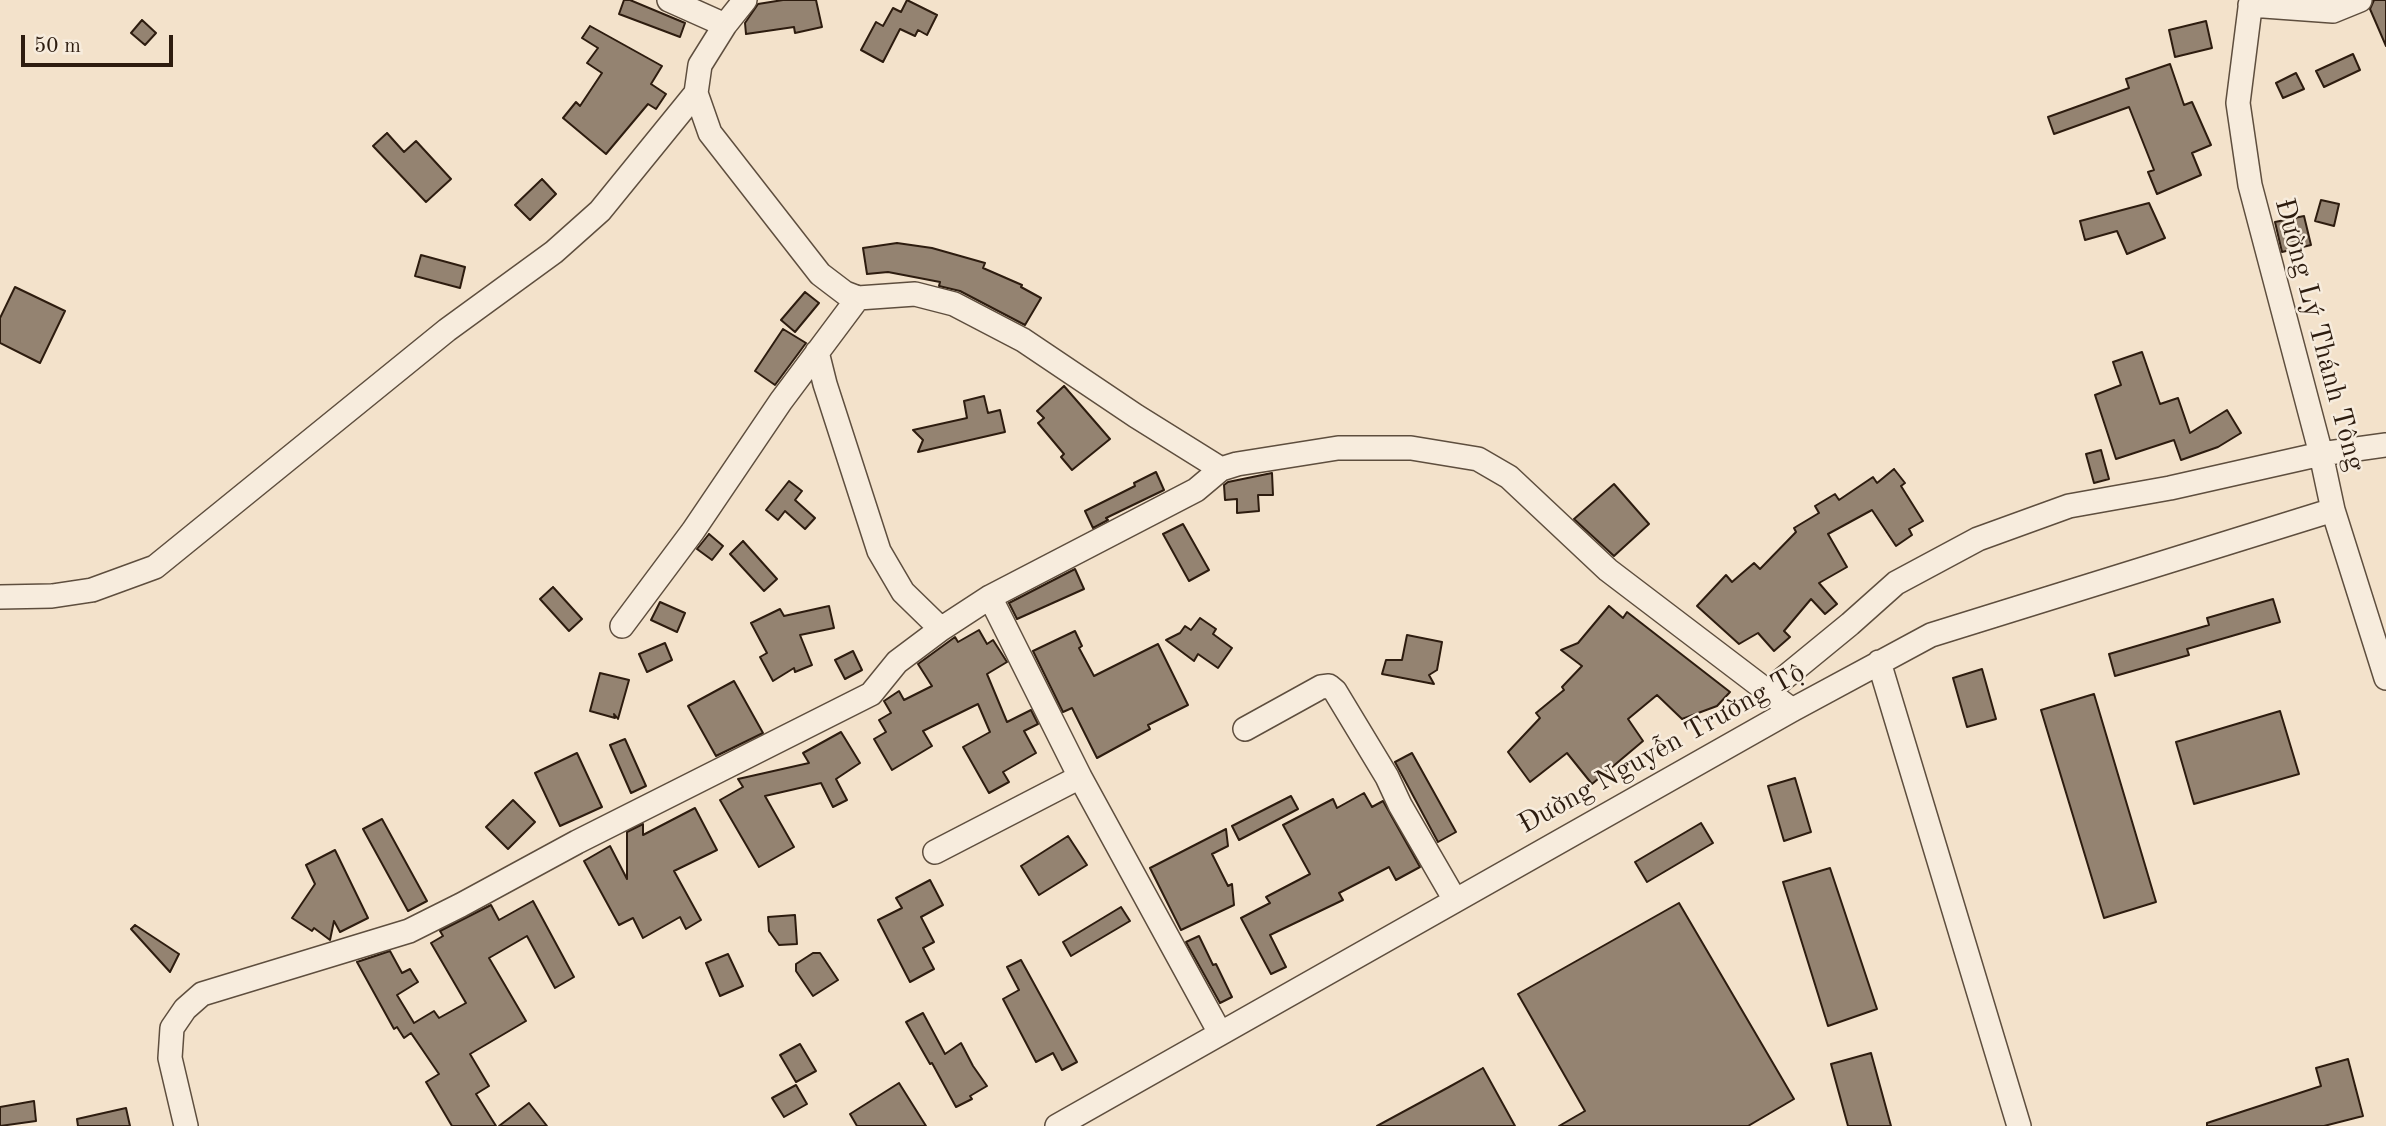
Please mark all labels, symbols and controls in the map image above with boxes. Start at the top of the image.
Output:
scale bar [24,21,177,65]
text: 50 m [34,36,81,57]
street label: Đường Lý Thánh Tông [2266,195,2372,475]
street label: Đường Nguyễn Trường Tộ [1513,656,1811,842]

